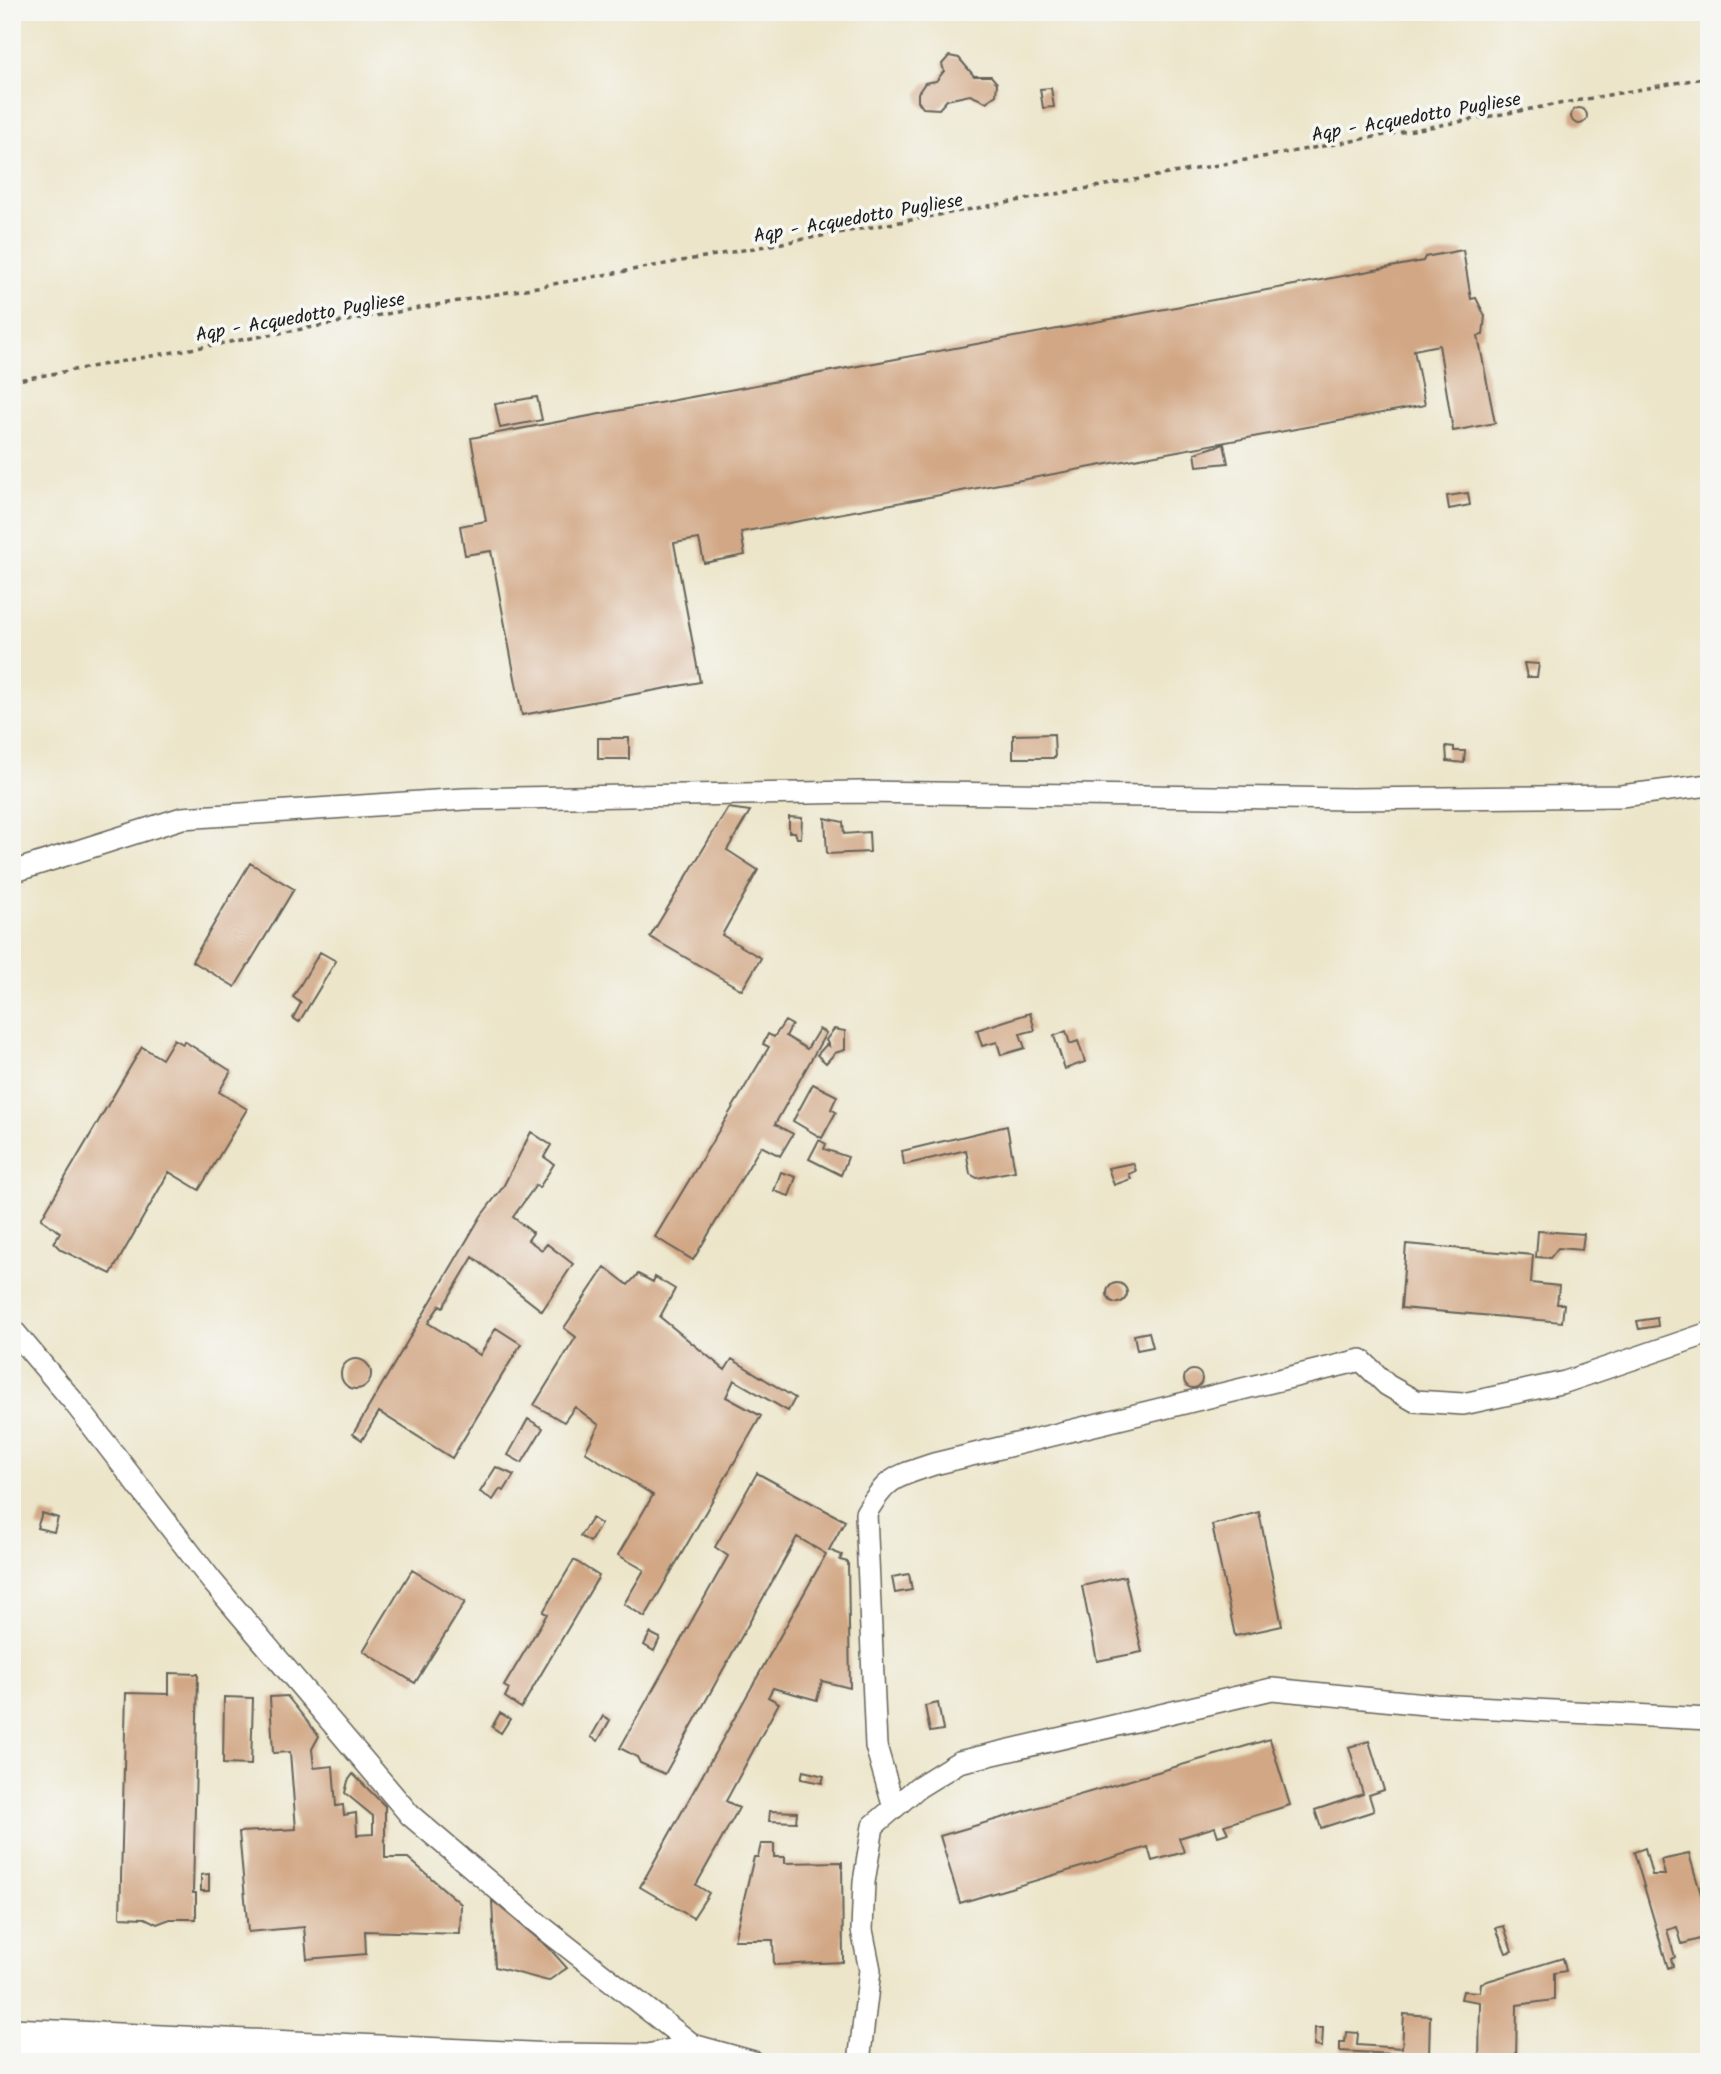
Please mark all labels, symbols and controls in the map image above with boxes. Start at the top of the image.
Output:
street label: Aqp - Acquedotto Pugliese [1309,85,1524,151]
street label: Aqp - Acquedotto Pugliese [751,186,966,252]
street label: Aqp - Acquedotto Pugliese [193,285,408,351]

